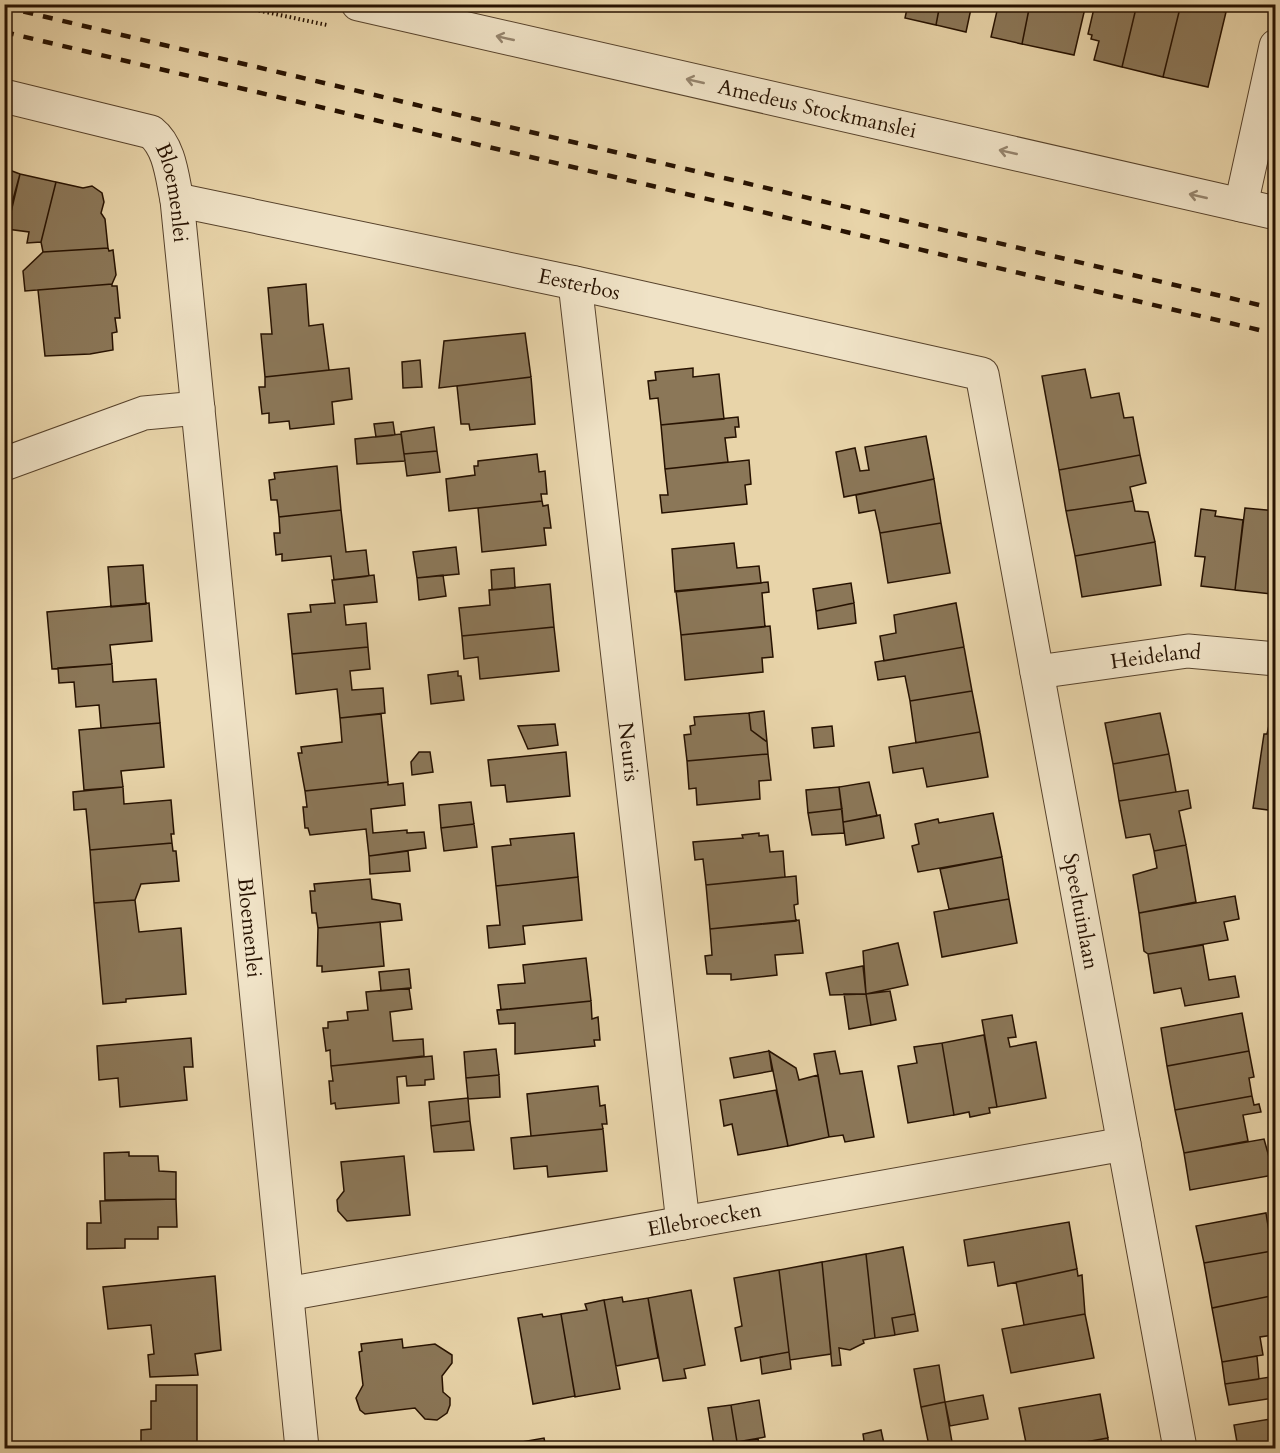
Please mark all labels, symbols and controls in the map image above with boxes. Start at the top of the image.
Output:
one-way arrow [495,31,514,43]
street label: Amedeus Stockmanslei [715,72,919,146]
one-way arrow [686,75,705,86]
street label: Bloemenlei [148,138,195,244]
one-way arrow [999,146,1018,158]
one-way arrow [1189,189,1208,201]
street label: Eesterbos [536,262,623,308]
street label: Heideland [1109,637,1202,677]
street label: Neuris [611,721,646,783]
street label: Speeltuinlaan [1056,851,1106,972]
street label: Bloemenlei [230,876,269,979]
street label: Ellebroecken [645,1195,764,1244]

